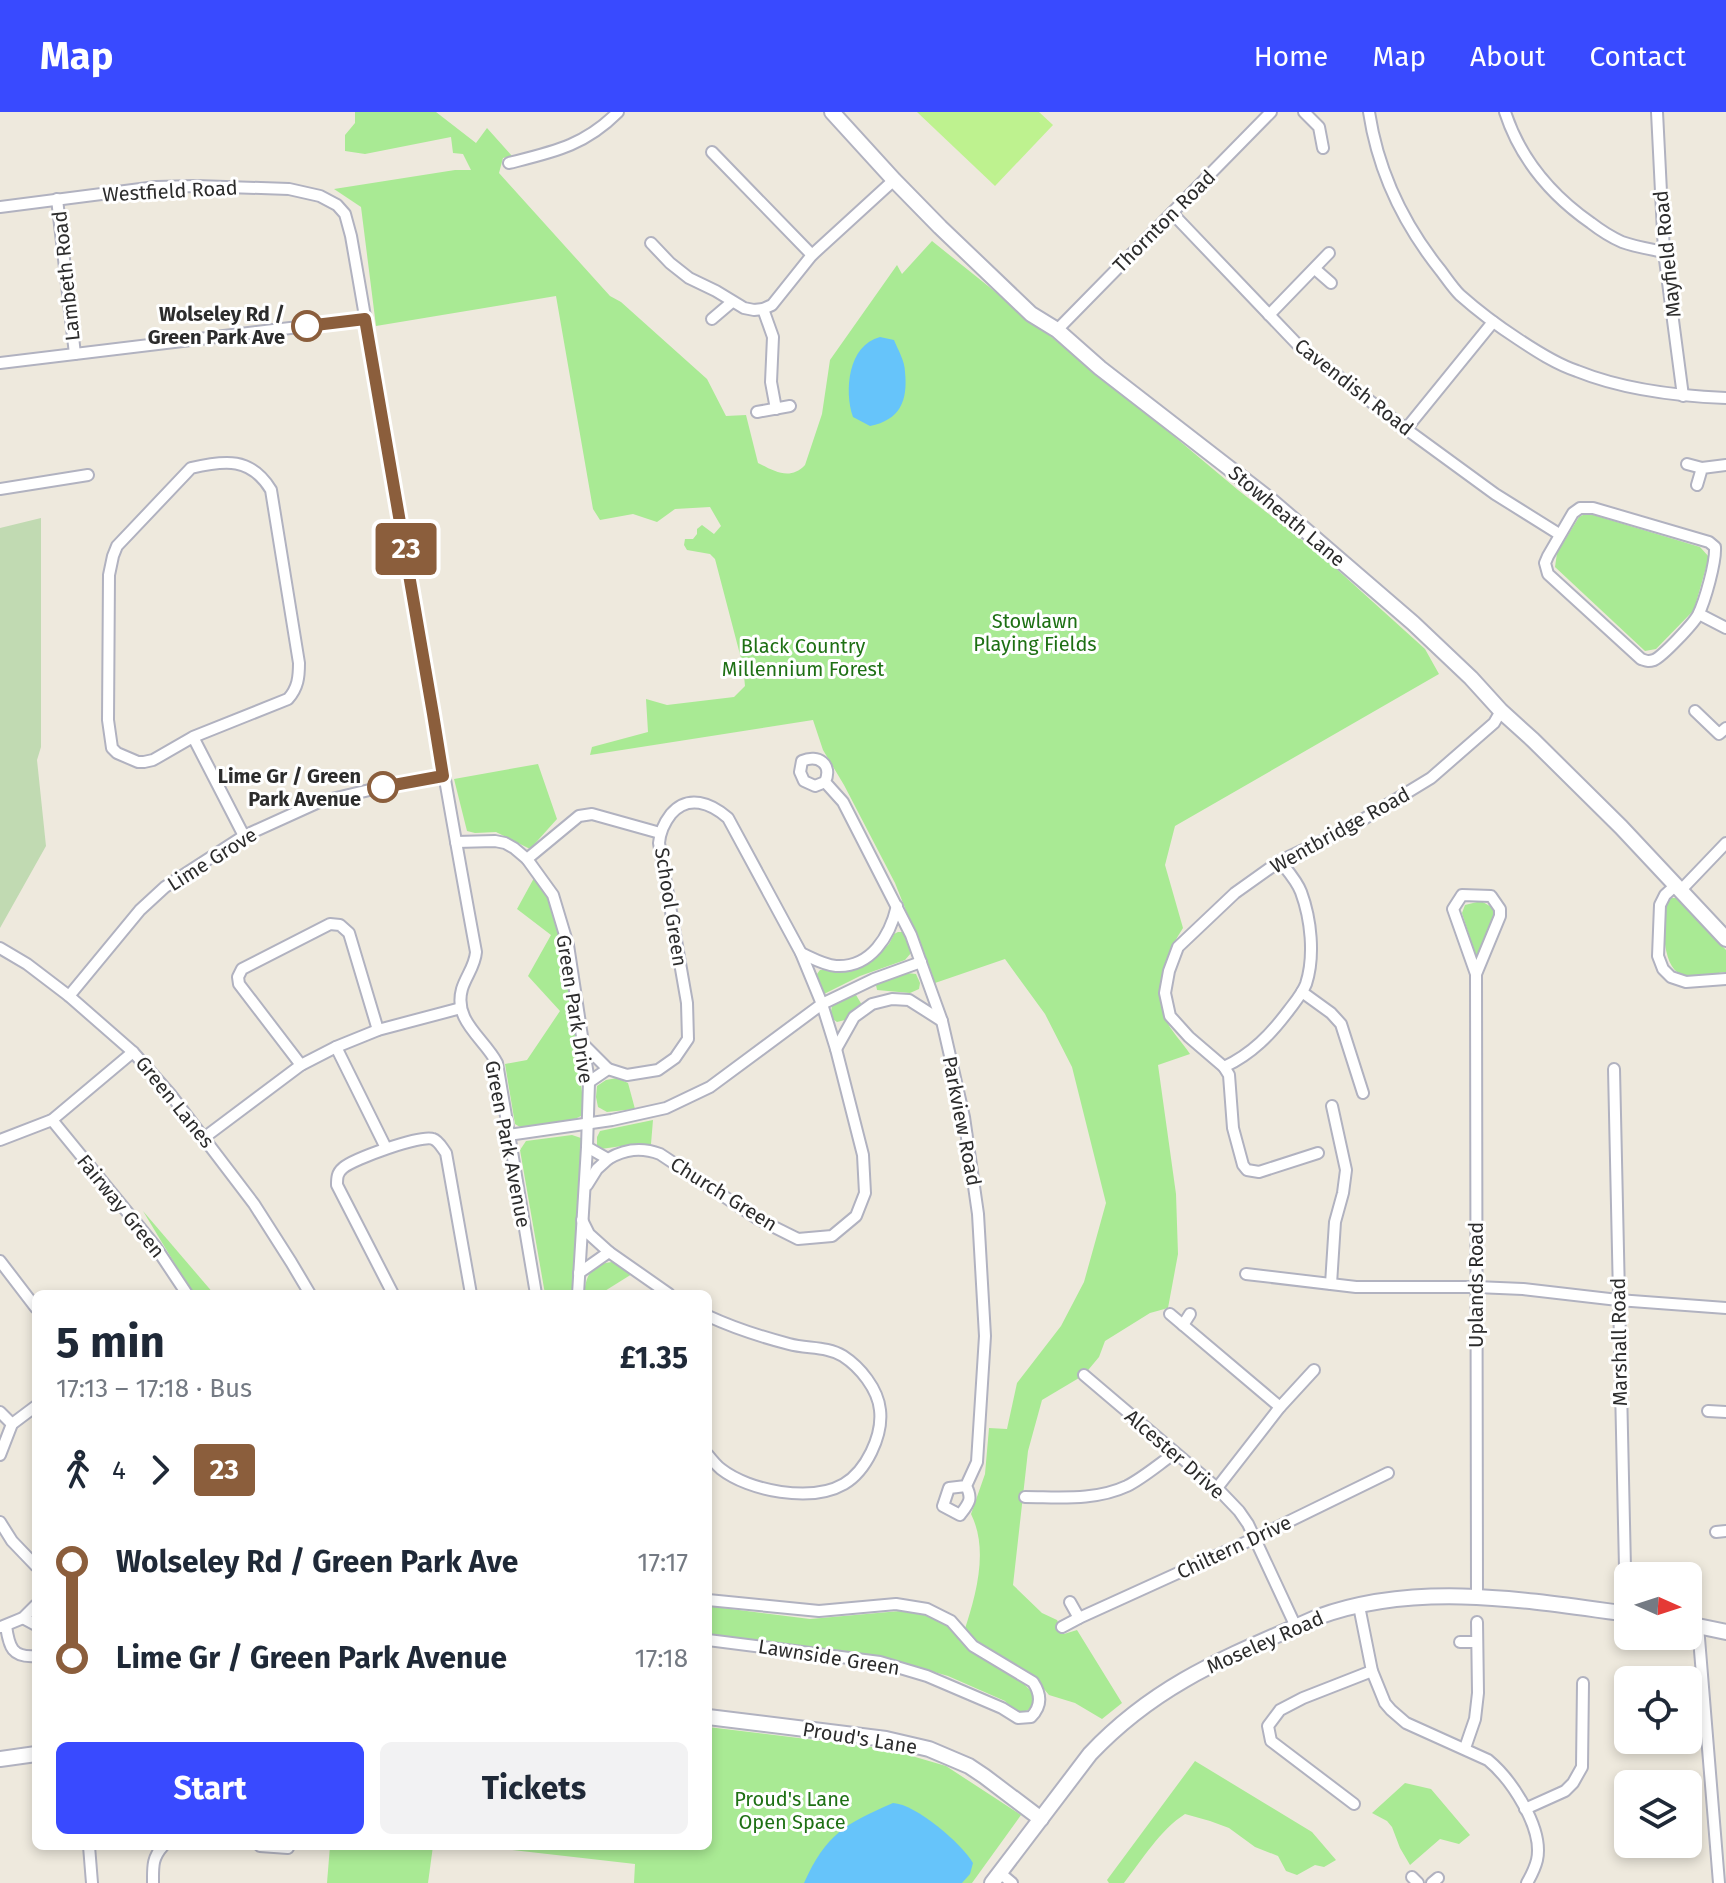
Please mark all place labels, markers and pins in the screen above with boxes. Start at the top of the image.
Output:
place label: Wolseley Rd / Green Park Ave [148,302,285,349]
marker: Wolseley Rd / Green Park Ave [292,311,322,341]
place label: Lime Gr / Green Park Avenue [218,764,361,811]
marker: Lime Gr / Green Park Avenue [368,772,398,802]

